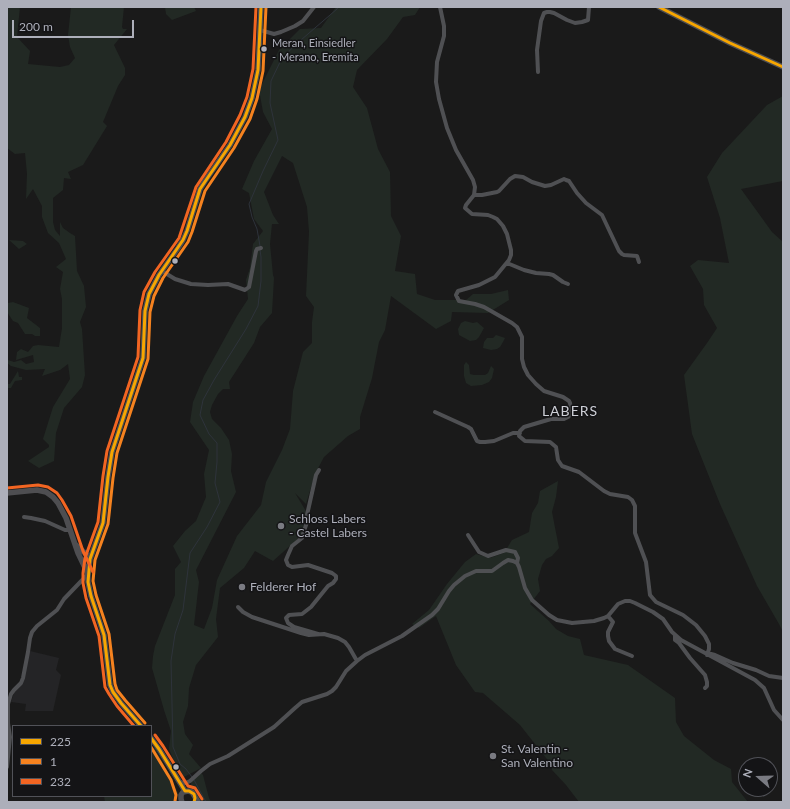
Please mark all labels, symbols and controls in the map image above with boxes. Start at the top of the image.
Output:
scale bar [14,12,136,38]
text: 200 m [19,19,53,34]
place label: Meran, Einsiedler - Merano, Eremita [272,36,359,62]
marker: Meran, Einsiedler - Merano, Eremita [259,44,269,54]
unlabelled marker [170,256,180,266]
district label: LABERS [542,403,598,419]
place label: Schloss Labers - Castel Labers [289,512,367,540]
marker: Schloss Labers - Castel Labers [276,521,286,531]
place label: Felderer Hof [250,580,316,594]
marker: Felderer Hof [237,582,247,592]
legend [12,725,152,797]
text: 225 [50,734,71,749]
place label: St. Valentin - San Valentino [501,742,573,770]
marker: St. Valentin - San Valentino [488,751,498,761]
text: 1 [50,754,57,769]
north arrow [738,757,778,797]
unlabelled marker [171,762,181,772]
text: N [740,767,755,779]
text: 232 [50,774,71,789]

